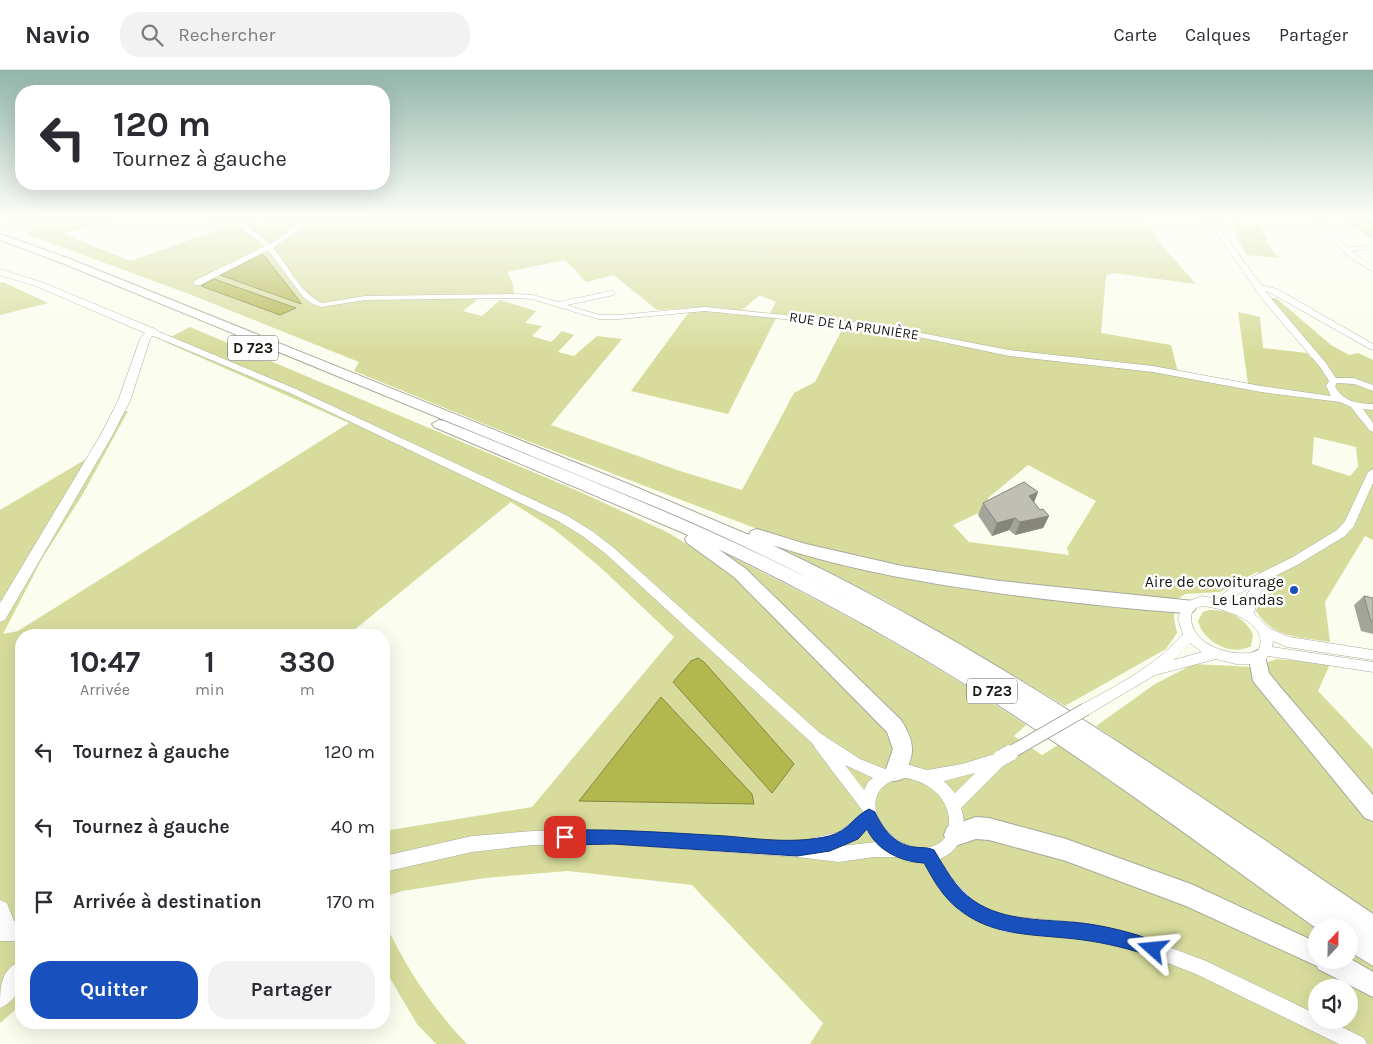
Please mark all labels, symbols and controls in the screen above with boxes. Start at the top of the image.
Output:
search box [120,12,470,57]
text: Navio [25,21,90,49]
icon: search [138,21,166,49]
text: Rechercher [178,24,275,46]
text: Carte [1113,24,1157,46]
text: Calques [1185,24,1251,46]
text: Partager [1279,24,1348,46]
text: 120 m [113,104,211,145]
icon: left [30,105,95,170]
text: Tournez à gauche [113,146,287,172]
street label: RUE DE LA PRUNIÈRE [788,308,920,344]
road number: D 723 [228,336,278,360]
place label: Aire de covoiturage Le Landas [1145,572,1284,609]
marker: Aire de covoiturage Le Landas [1288,584,1300,596]
text: 10:47 [70,644,140,680]
text: 1 [204,644,215,680]
text: 330 [279,644,335,680]
road number: D 723 [967,678,1017,704]
text: Arrivée [80,680,130,699]
text: min [195,680,224,699]
text: m [300,680,315,699]
icon: left [30,738,58,766]
text: Tournez à gauche [73,741,230,763]
text: 120 m [324,741,375,763]
icon: left [30,813,58,841]
text: Tournez à gauche [73,816,230,838]
text: 40 m [331,816,375,838]
pin [544,816,586,858]
icon: arrive [551,823,579,851]
icon: arrive [30,888,58,916]
text: Arrivée à destination [73,891,262,913]
text: 170 m [326,891,375,913]
north arrow [1308,919,1358,969]
map controls [1308,919,1358,1029]
position arrow [1126,922,1178,974]
button: Quitter [30,961,198,1019]
button: Partager [208,961,375,1019]
button: sound [1308,979,1358,1029]

